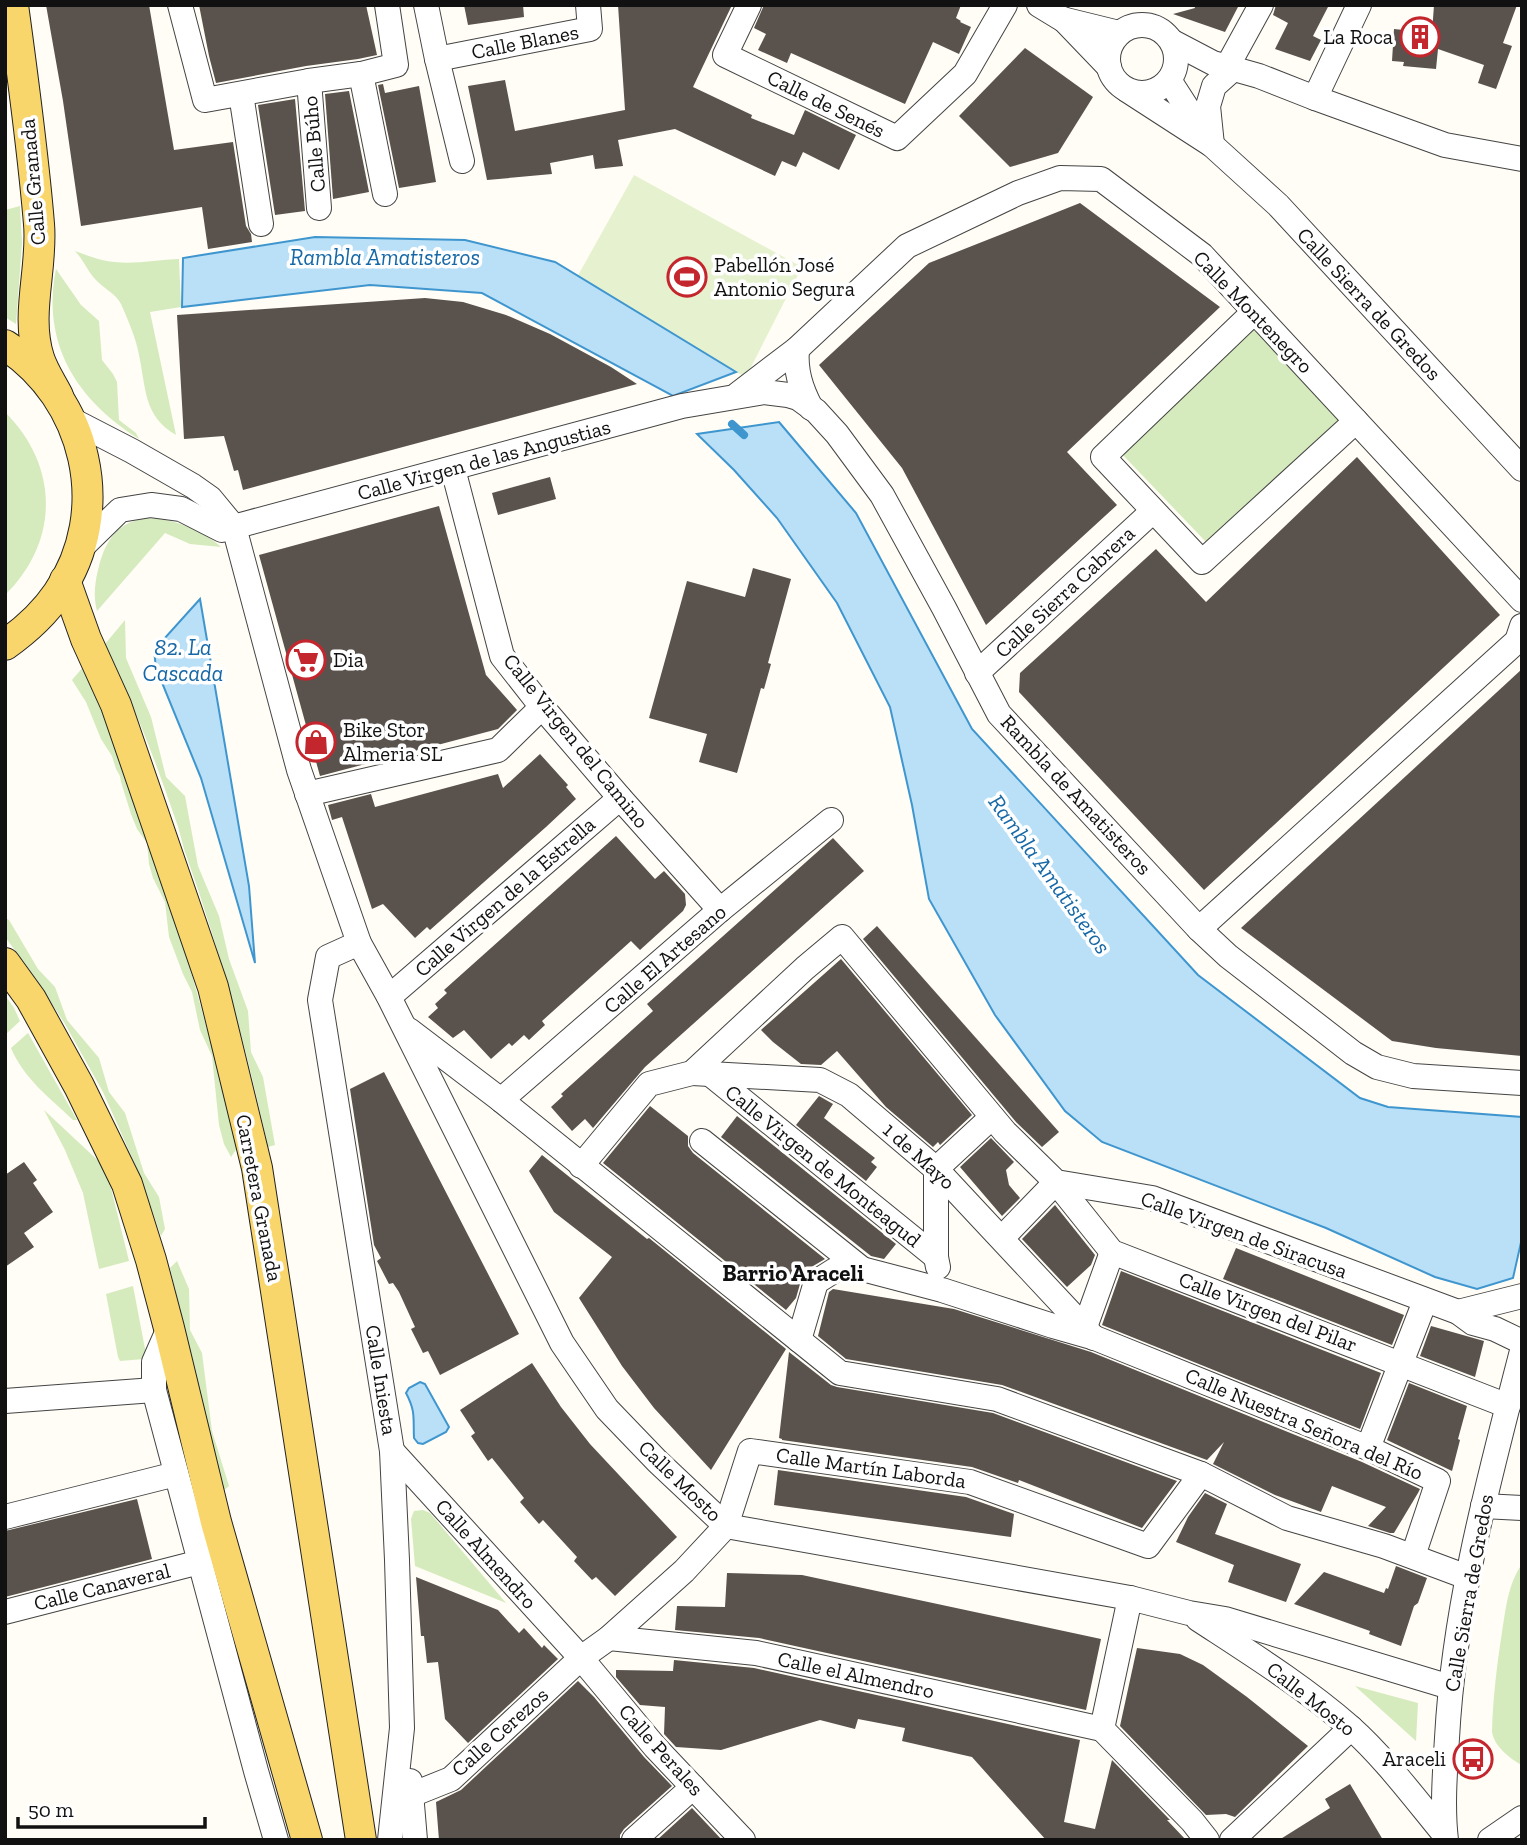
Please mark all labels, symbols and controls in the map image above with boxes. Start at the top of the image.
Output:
building icon: La Roca [1399,16,1441,58]
street label: Calle Blanes [469,19,581,64]
place label: La Roca [1323,24,1393,49]
street label: Calle de Senés [763,64,889,143]
street label: Calle Búho [297,95,330,193]
street label: Calle Granada [15,118,50,246]
street label: Calle Sierra de Gredos [1292,222,1447,385]
water label: Rambla Amatisteros [290,243,480,271]
street label: Calle Montenegro [1188,245,1318,378]
place label: Pabellón José Antonio Segura [714,252,855,301]
sports icon: Pabellón José Antonio Segura [666,256,708,298]
street label: Calle Virgen de las Angustias [354,414,613,505]
street label: Calle Sierra Cabrera [990,521,1140,663]
water label: 82. La Cascada [143,633,223,687]
supermarket icon: Dia [285,639,327,681]
place label: Dia [333,647,364,672]
street label: Calle Virgen del Camino [498,648,654,833]
street label: Rambla de Amatisteros [996,709,1157,880]
place label: Bike Stor Almeria SL [343,717,443,766]
shop icon: Bike Stor Almeria SL [295,721,337,763]
water label: Rambla Amatisteros [983,789,1117,959]
street label: Calle Virgen de la Estrella [409,811,600,982]
street label: Calle El Artesano [598,899,731,1019]
street label: Calle Virgen de Monteagud [720,1079,927,1253]
street label: Carretera Granada [231,1112,288,1284]
street label: 1 de Mayo [878,1117,960,1194]
street label: Calle Virgen de Siracusa [1138,1186,1351,1284]
district label: Barrio Araceli [722,1259,864,1287]
street label: Calle Virgen del Pilar [1175,1266,1361,1357]
street label: Calle Iniesta [360,1323,403,1437]
street label: Calle Nuestra Señora del Río [1182,1362,1427,1485]
street label: Calle Mosto [634,1435,727,1526]
street label: Calle Martín Laborda [775,1442,968,1493]
street label: Calle Sierra de Gredos [1439,1492,1498,1694]
street label: Calle Almendro [430,1494,542,1614]
street label: Calle Canaveral [31,1557,173,1616]
street label: Calle el Almendro [776,1646,937,1703]
street label: Calle Mosto [1262,1656,1361,1741]
street label: Calle Cerezos [446,1682,553,1782]
street label: Calle Perales [614,1699,709,1801]
bus stop icon: Araceli [1452,1738,1494,1780]
place label: Araceli [1382,1746,1446,1771]
scale bar [18,1786,205,1830]
text: 50 m [28,1797,74,1822]

